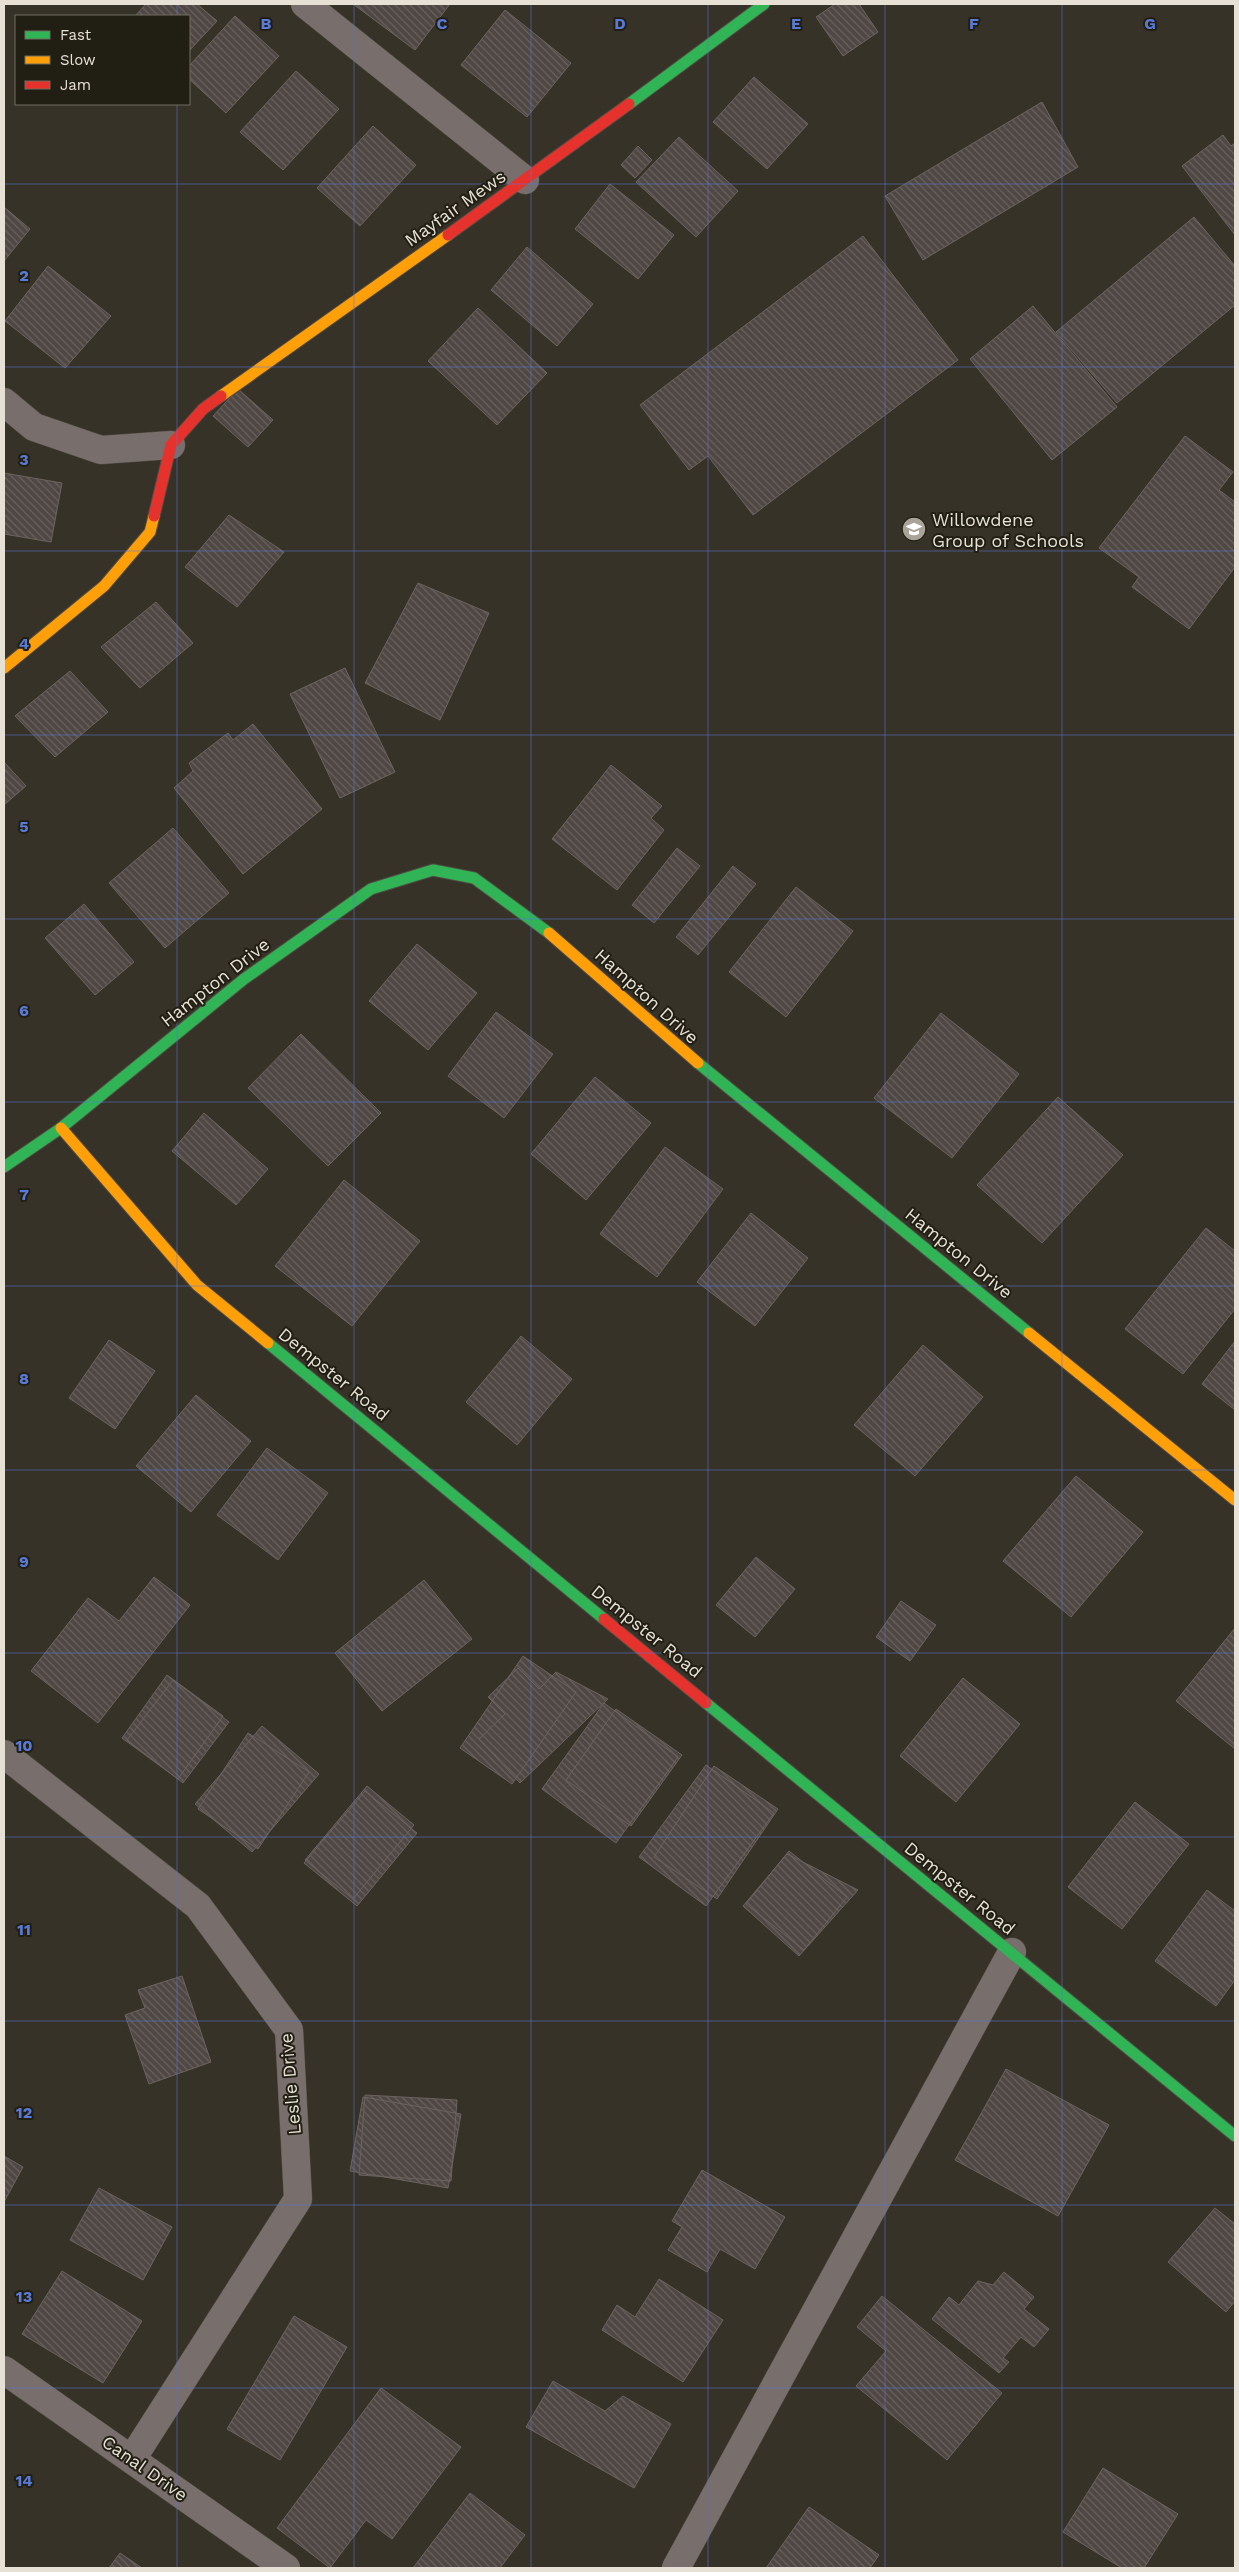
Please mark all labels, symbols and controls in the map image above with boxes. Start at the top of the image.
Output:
text: B [261,14,272,33]
text: C [437,14,448,33]
text: D [614,14,626,33]
text: E [791,14,801,33]
text: F [969,14,979,33]
text: G [1144,14,1156,33]
legend [15,15,190,105]
text: Fast [60,26,92,44]
text: Slow [60,51,96,69]
text: Jam [60,76,91,94]
street label: Mayfair Mews [400,165,510,251]
text: 2 [19,266,29,285]
text: 3 [19,450,29,469]
place label: Willowdene Group of Schools [932,509,1084,551]
school or university icon: Willowdene Group of Schools [901,516,927,542]
text: 4 [19,634,29,653]
text: 5 [19,817,29,836]
street label: Hampton Drive [157,933,273,1031]
street label: Hampton Drive [591,944,703,1048]
text: 6 [19,1001,29,1020]
text: 7 [19,1185,29,1204]
street label: Hampton Drive [901,1203,1017,1303]
street label: Dempster Road [274,1323,394,1425]
text: 8 [19,1369,29,1388]
text: 9 [19,1552,29,1571]
street label: Dempster Road [587,1580,707,1682]
text: 10 [15,1736,33,1755]
street label: Dempster Road [900,1837,1020,1939]
text: 11 [17,1920,31,1939]
street label: Leslie Drive [275,2032,305,2136]
text: 12 [16,2103,32,2122]
text: 13 [16,2287,32,2306]
street label: Canal Drive [98,2431,192,2505]
text: 14 [15,2471,33,2490]

